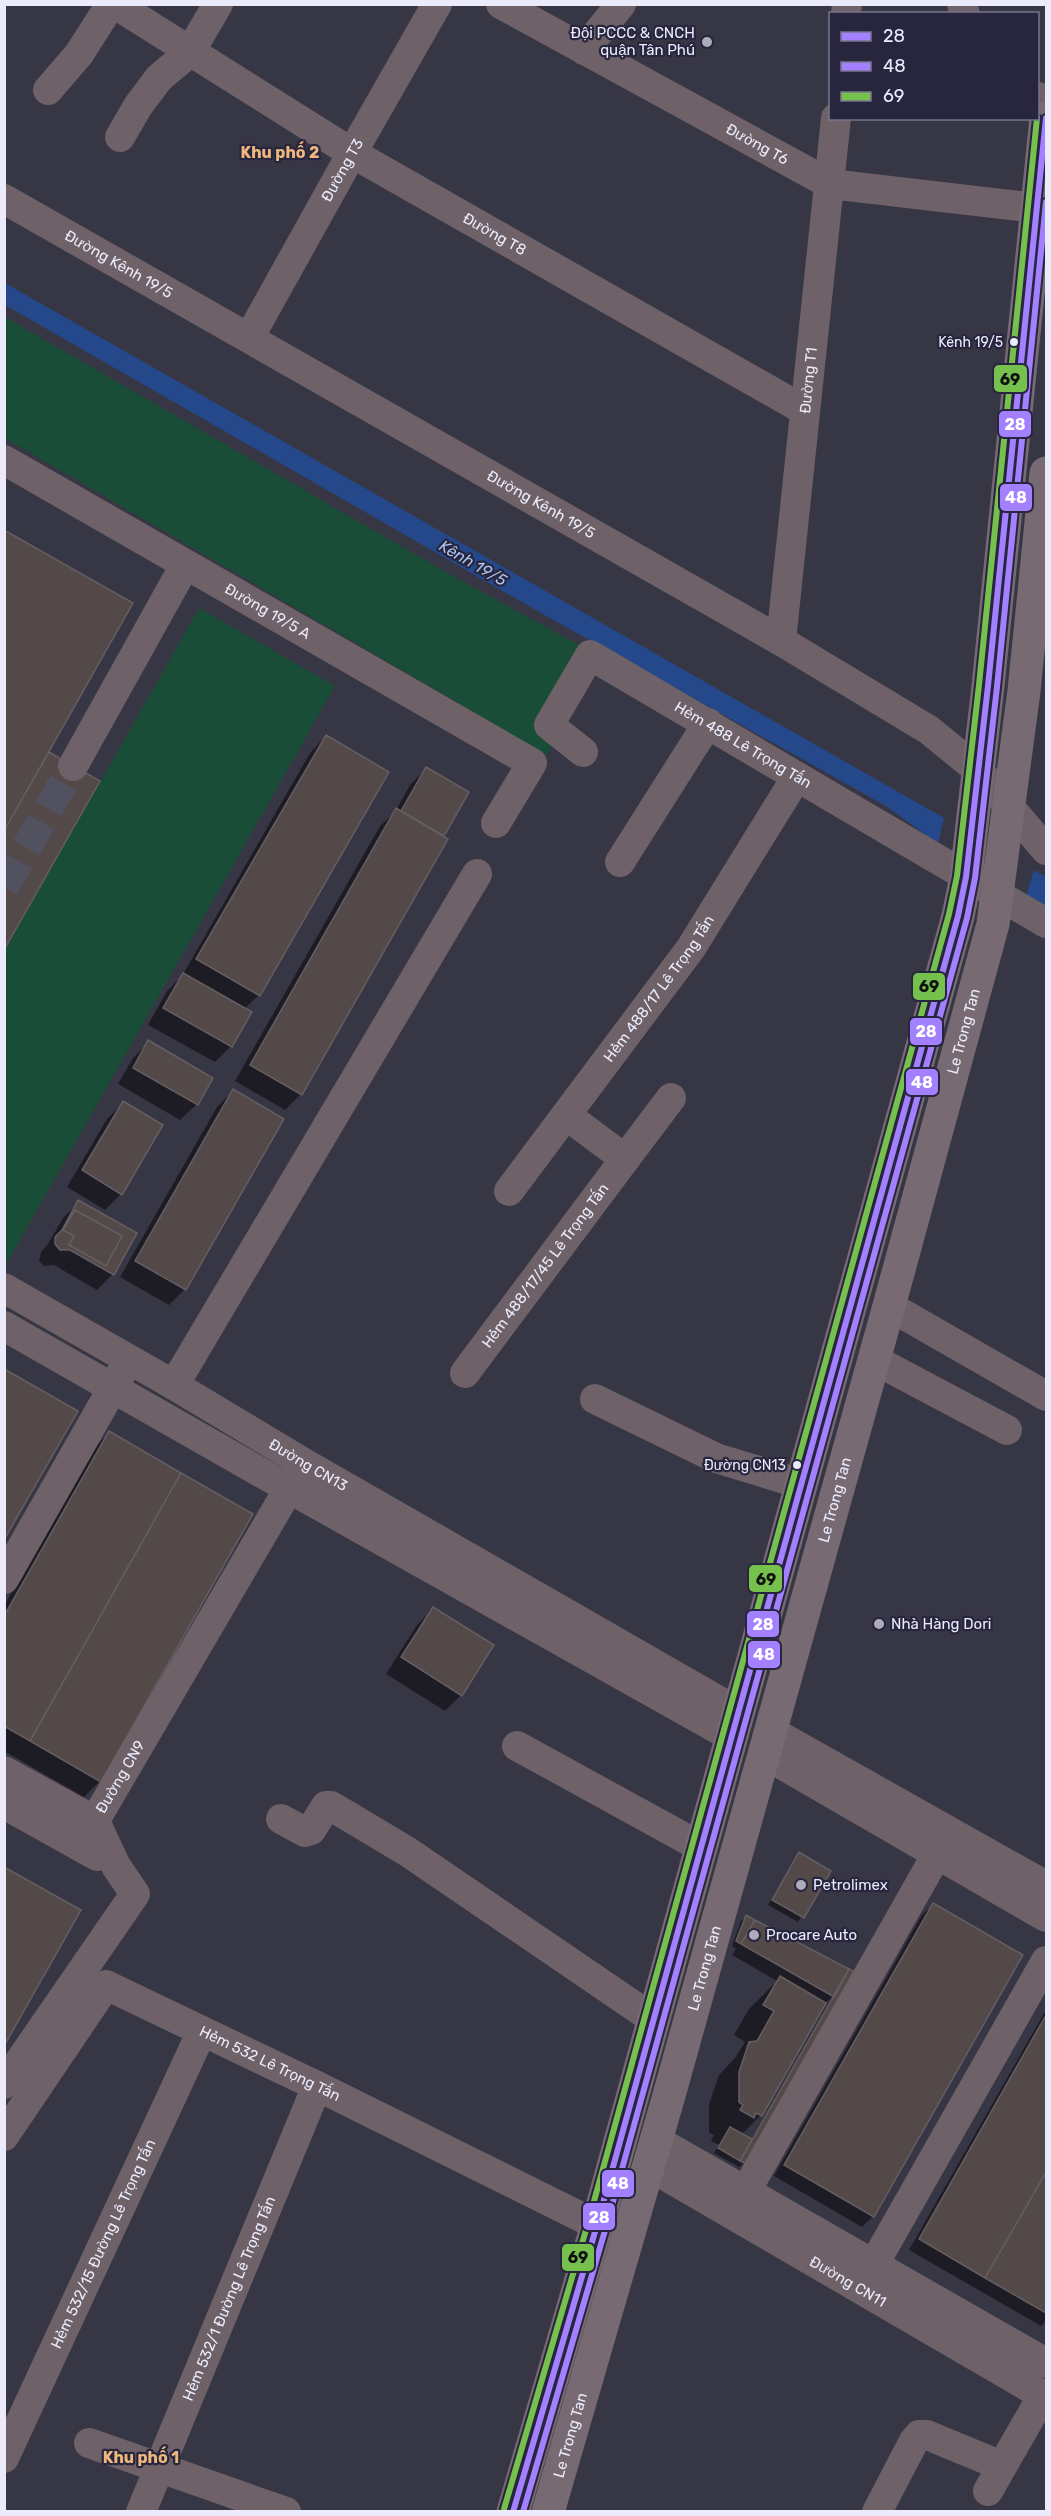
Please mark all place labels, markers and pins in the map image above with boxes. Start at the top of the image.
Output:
place label: Đội PCCC & CNCH quận Tân Phú [570,24,695,59]
marker: Đội PCCC & CNCH quận Tân Phú [700,35,714,49]
place label: Kênh 19/5 [938,334,1003,351]
marker: Kênh 19/5 [1008,336,1020,348]
place label: Đường CN13 [704,1457,786,1474]
marker: Đường CN13 [791,1459,803,1471]
place label: Nhà Hàng Dori [891,1615,992,1633]
marker: Nhà Hàng Dori [872,1617,886,1631]
place label: Petrolimex [813,1876,888,1894]
marker: Petrolimex [794,1878,808,1892]
place label: Procare Auto [766,1926,857,1944]
marker: Procare Auto [747,1928,761,1942]

